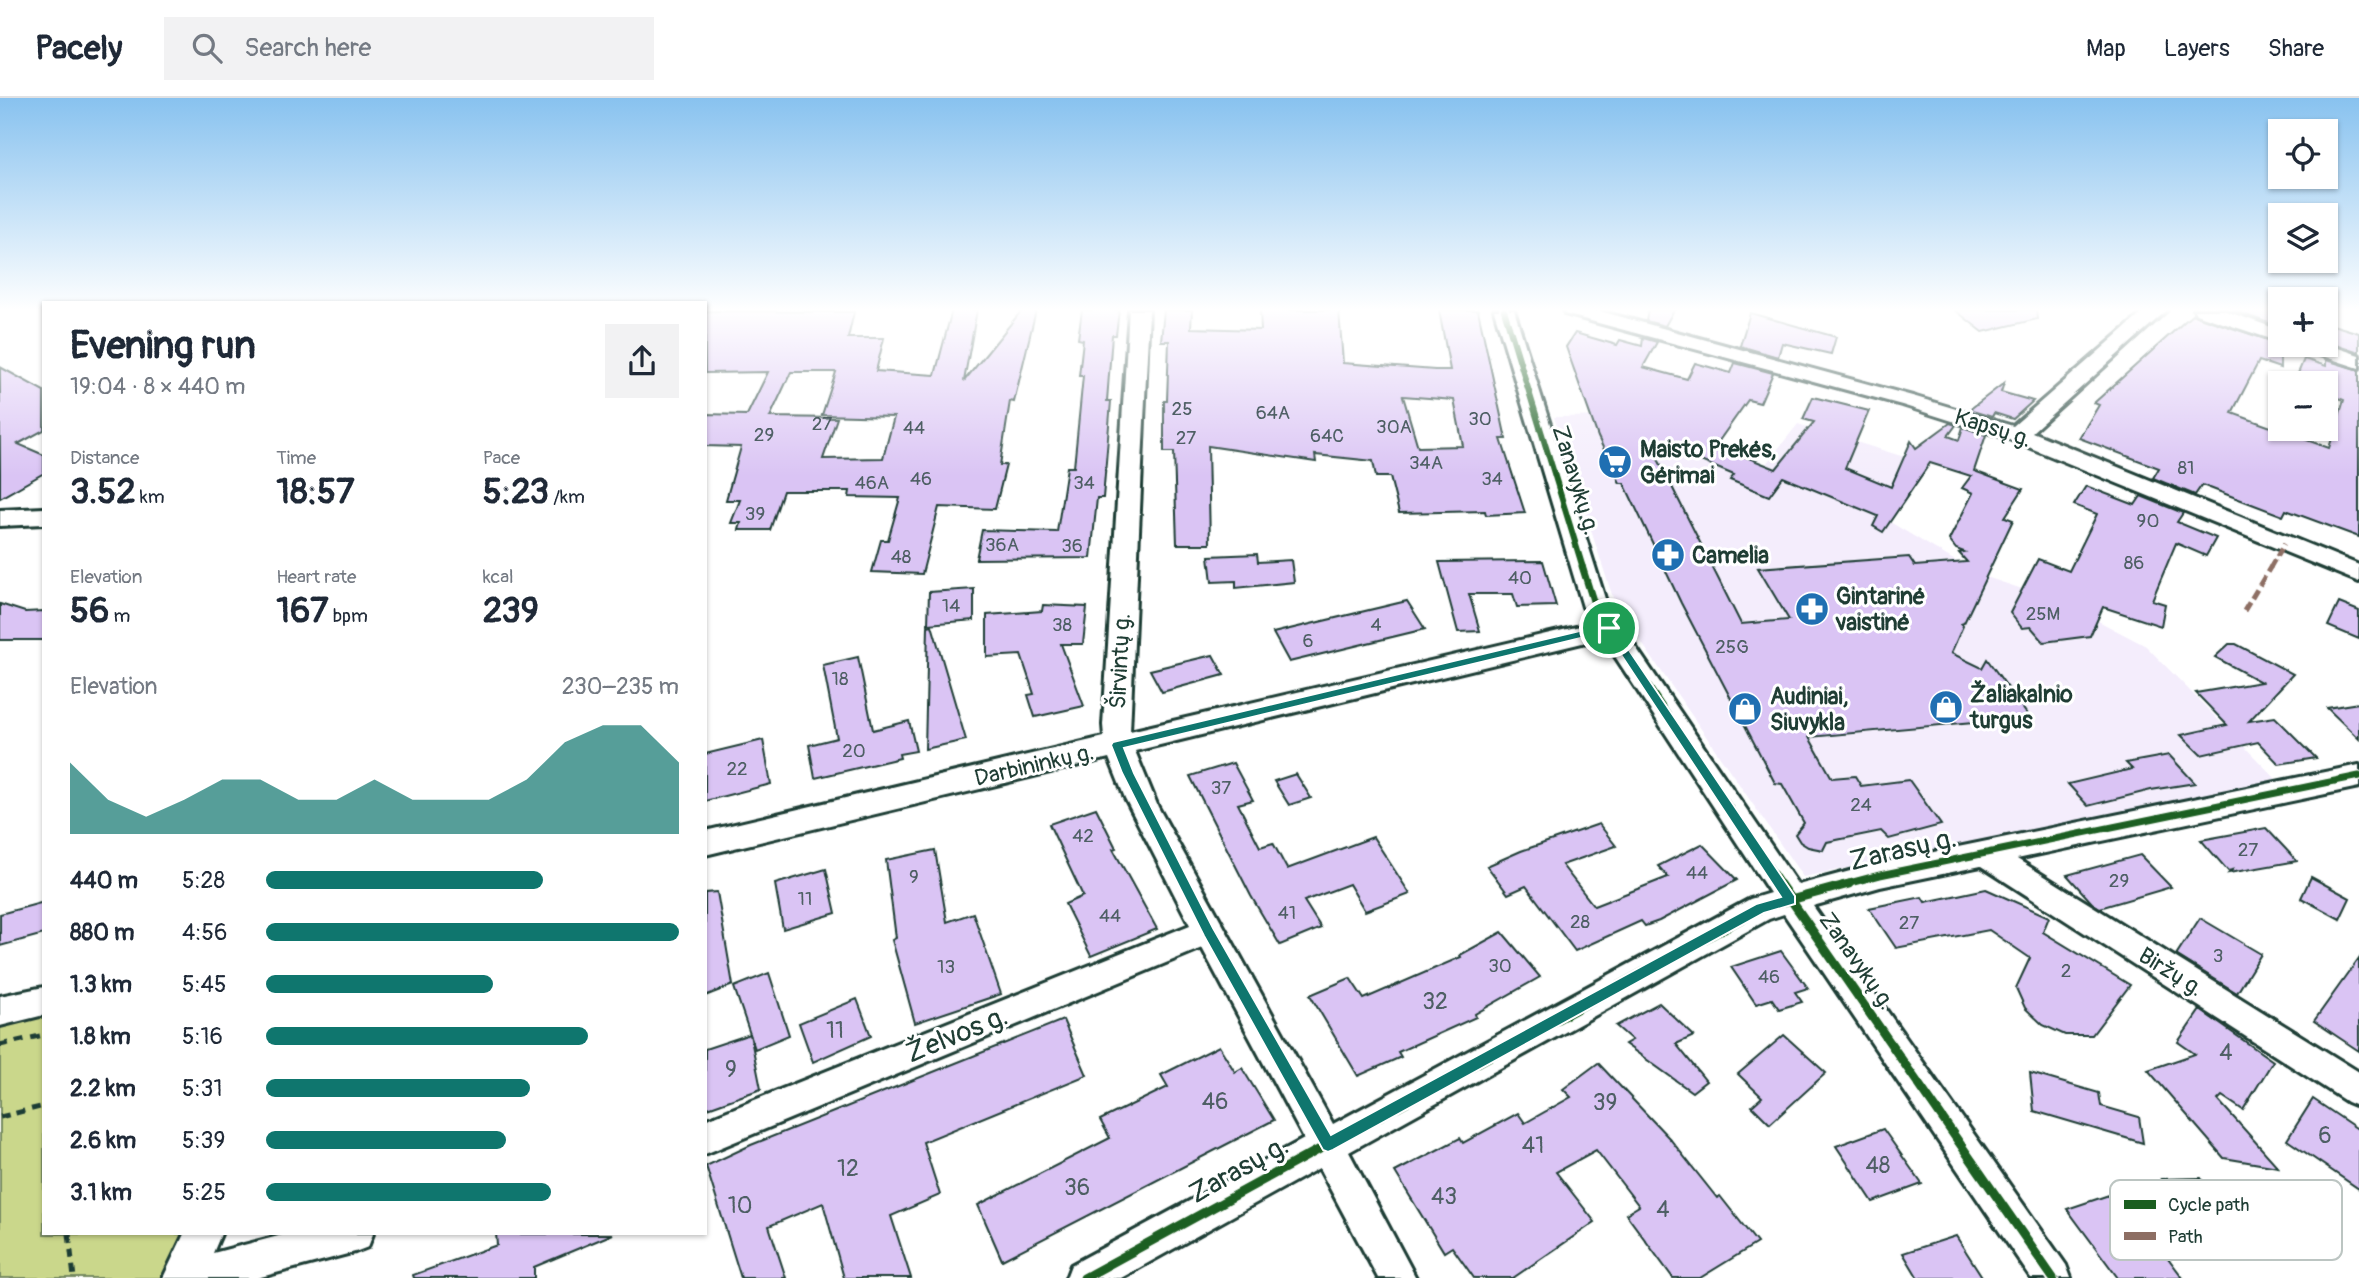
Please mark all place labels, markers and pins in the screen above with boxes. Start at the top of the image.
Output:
place label: Maisto Prekės, Gėrimai [1640,435,1776,490]
supermarket icon: Maisto Prekės, Gėrimai [1596,443,1634,481]
pharmacy icon: Camelia [1649,536,1687,574]
place label: Camelia [1692,541,1769,570]
place label: Gintarinė vaistinė [1835,582,1925,637]
pharmacy icon: Gintarinė vaistinė [1793,590,1831,628]
pin [1579,598,1639,658]
place label: Žaliakalnio turgus [1969,680,2073,735]
place label: Audiniai, Siuvykla [1770,682,1848,737]
shop icon: Žaliakalnio turgus [1927,688,1965,726]
shop icon: Audiniai, Siuvykla [1726,690,1764,728]

